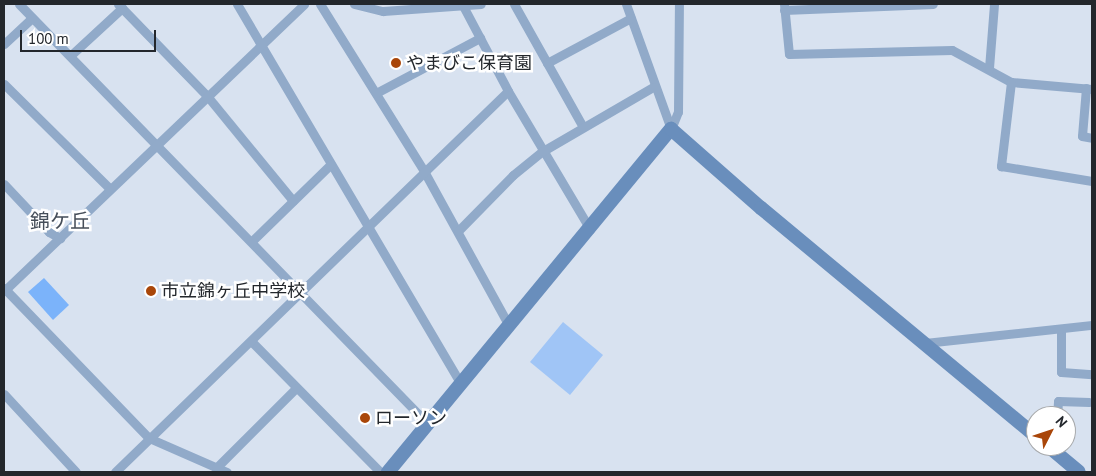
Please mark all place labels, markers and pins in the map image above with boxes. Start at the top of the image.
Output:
place label: やまびこ保育園 [406,52,532,74]
marker: やまびこ保育園 [390,57,402,69]
place label: 市立錦ヶ丘中学校 [161,280,305,302]
marker: 市立錦ヶ丘中学校 [145,285,157,297]
place label: ローソン [375,407,447,429]
marker: ローソン [359,412,371,424]

